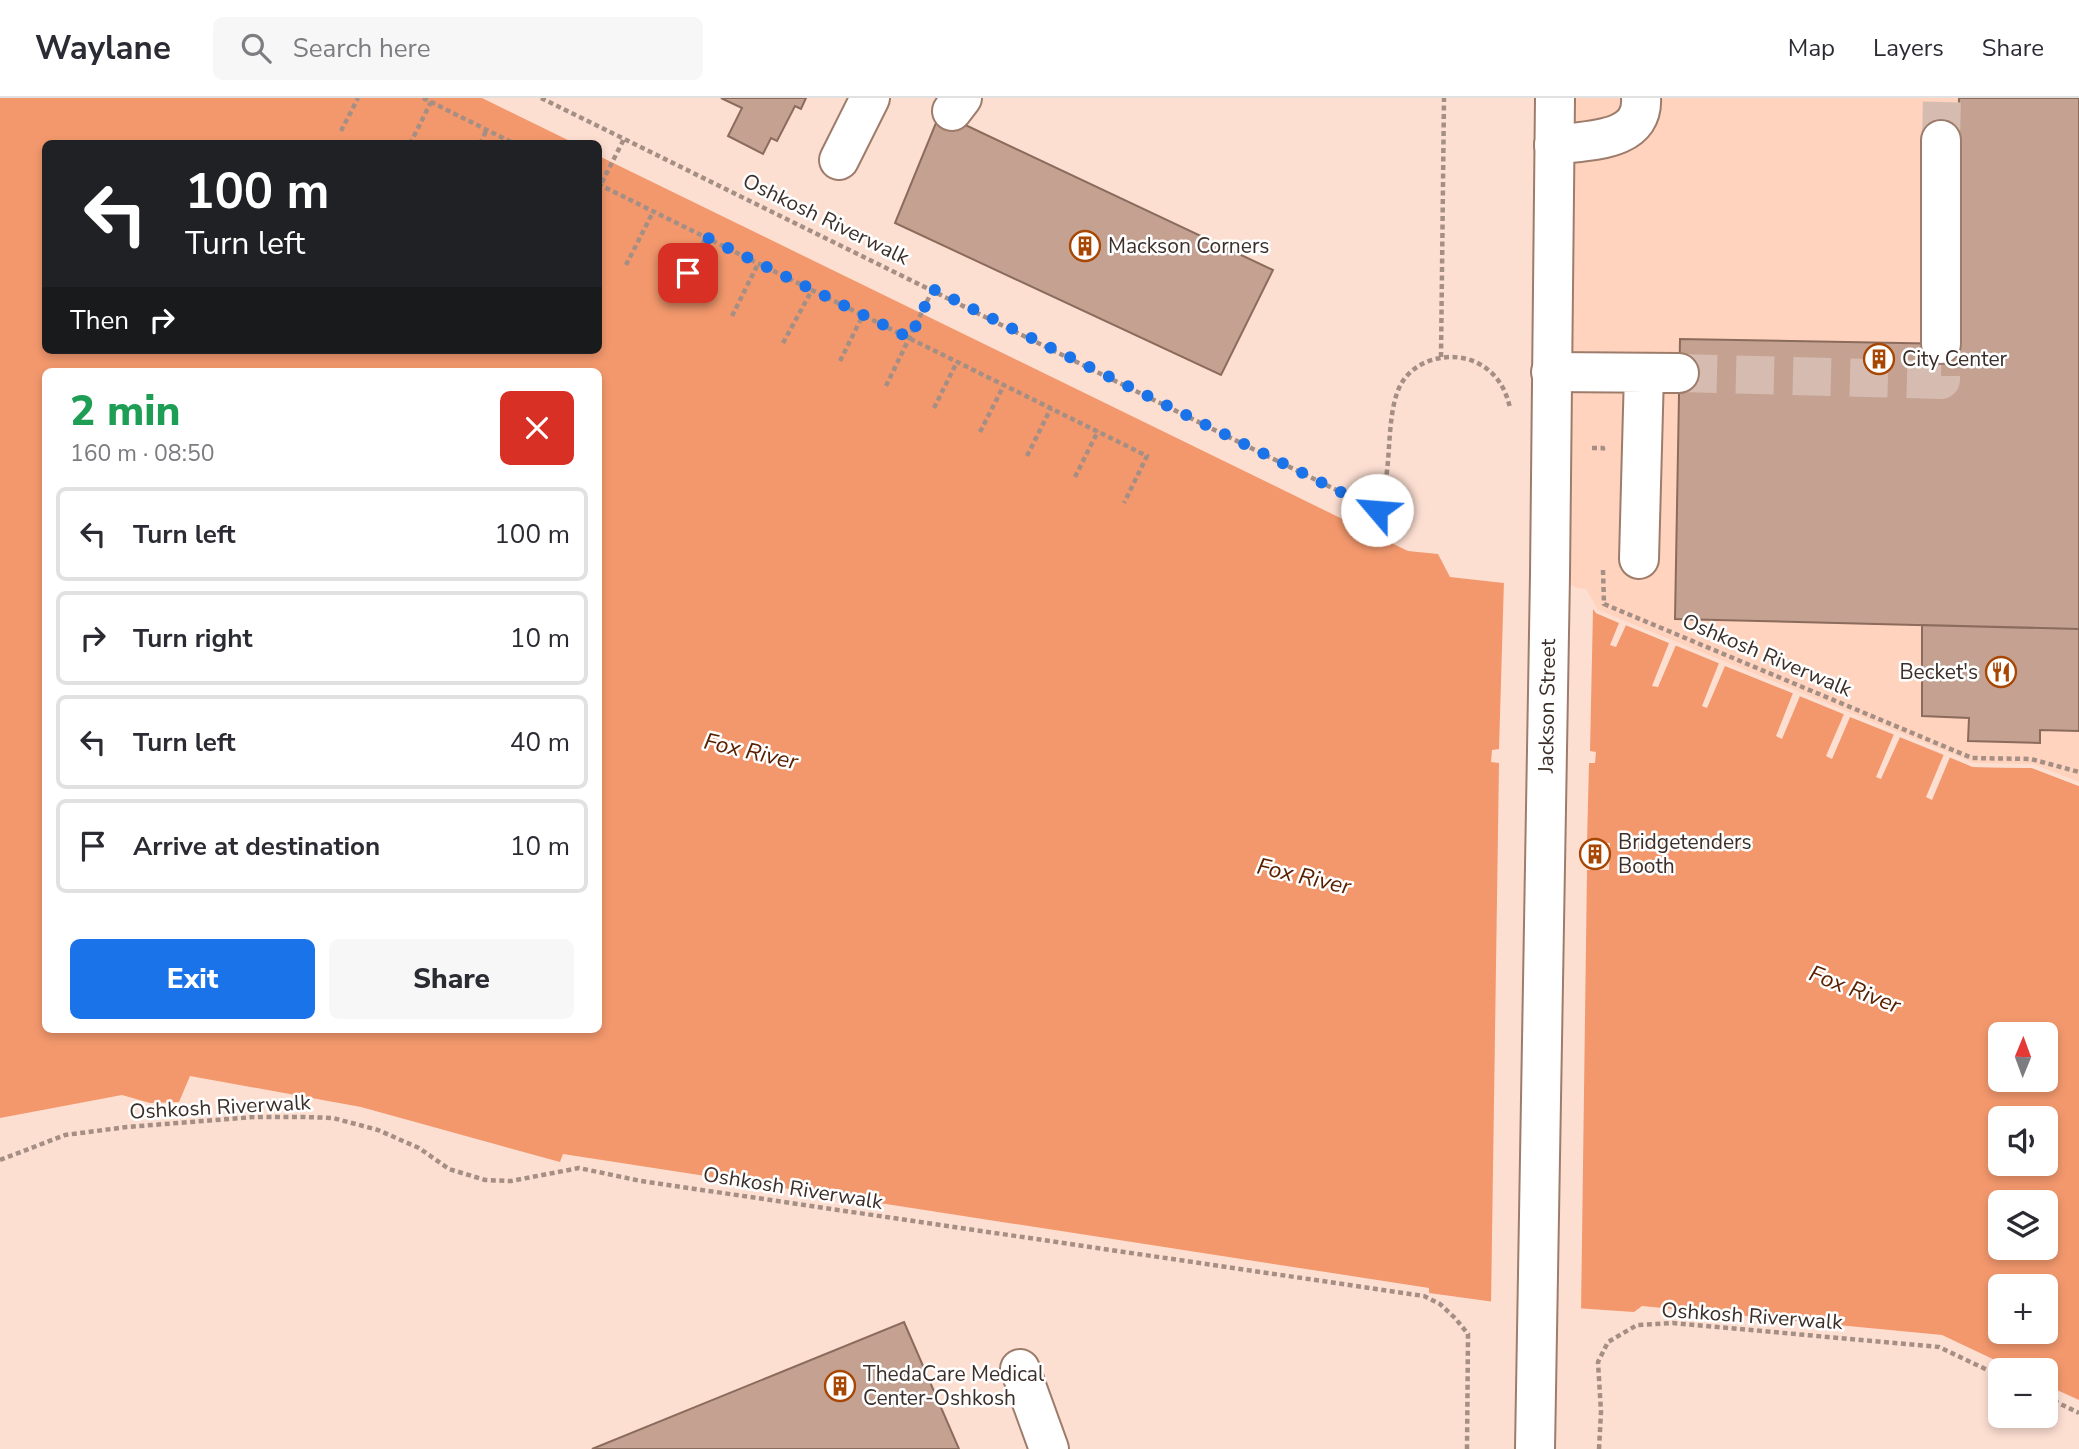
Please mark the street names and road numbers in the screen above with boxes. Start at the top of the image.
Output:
street label: Oshkosh Riverwalk [738,167,914,272]
street label: Oshkosh Riverwalk [1678,607,1857,704]
street label: Jackson Street [1532,638,1562,774]
street label: Oshkosh Riverwalk [129,1088,312,1126]
street label: Oshkosh Riverwalk [701,1160,885,1216]
street label: Oshkosh Riverwalk [1660,1296,1844,1336]

